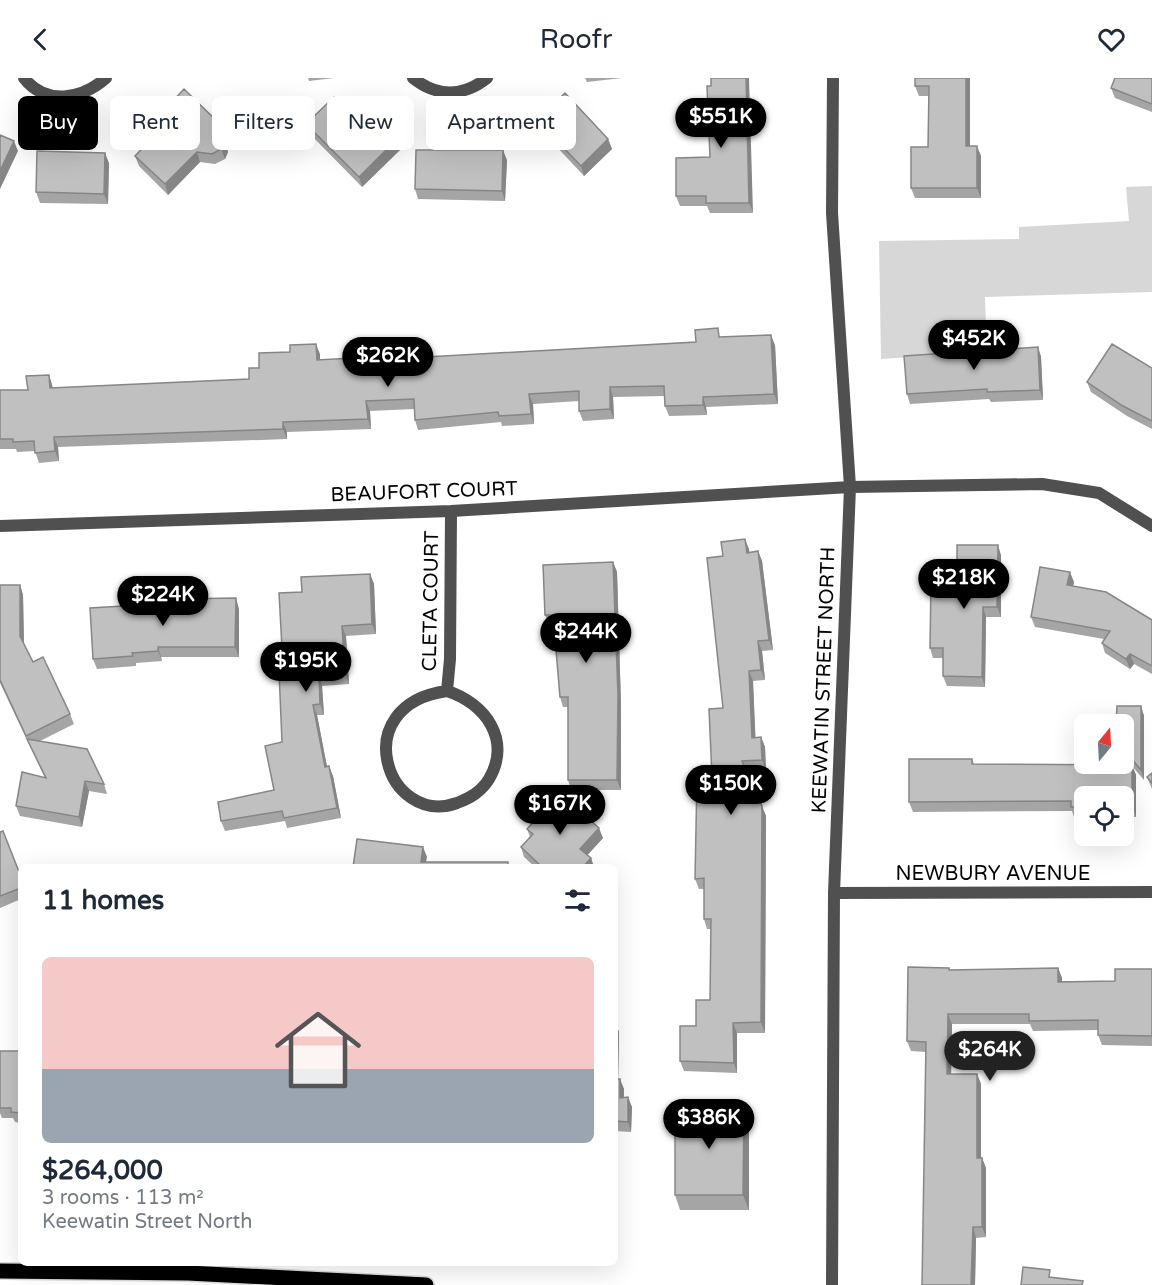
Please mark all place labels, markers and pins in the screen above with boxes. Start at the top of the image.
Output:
pin: $551K [679,98,763,149]
pin: $452K [932,320,1016,371]
pin: $262K [346,337,430,388]
pin: $218K [922,559,1006,610]
pin: $224K [121,576,205,627]
pin: $244K [544,613,628,664]
pin: $195K [264,642,348,693]
pin: $150K [689,765,773,816]
pin: $167K [518,785,602,836]
pin: $264K [948,1031,1032,1082]
pin: $386K [667,1099,751,1150]

